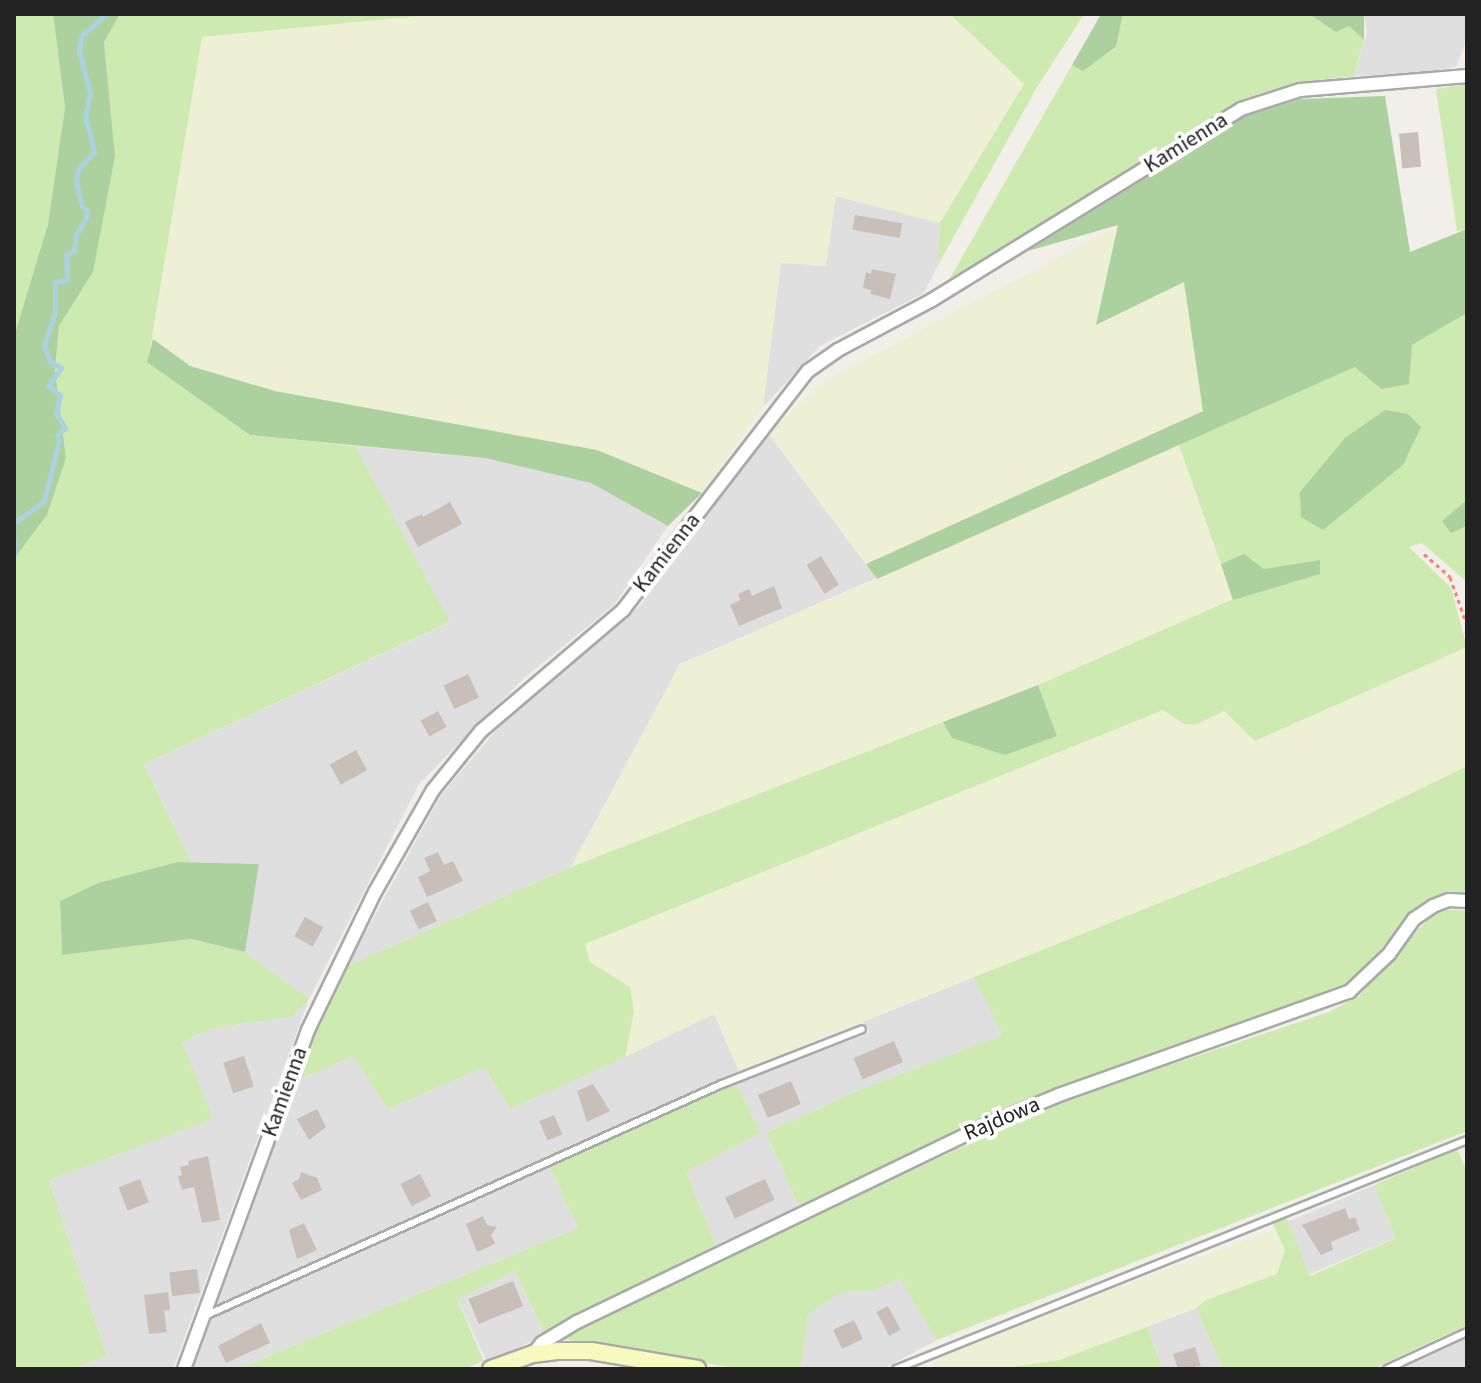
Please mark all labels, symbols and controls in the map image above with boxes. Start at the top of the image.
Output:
street label: Kamienna [1139,107,1233,179]
street label: Kamienna [628,508,706,598]
street label: Kamienna [257,1044,313,1140]
street label: Rajdowa [960,1091,1044,1147]

